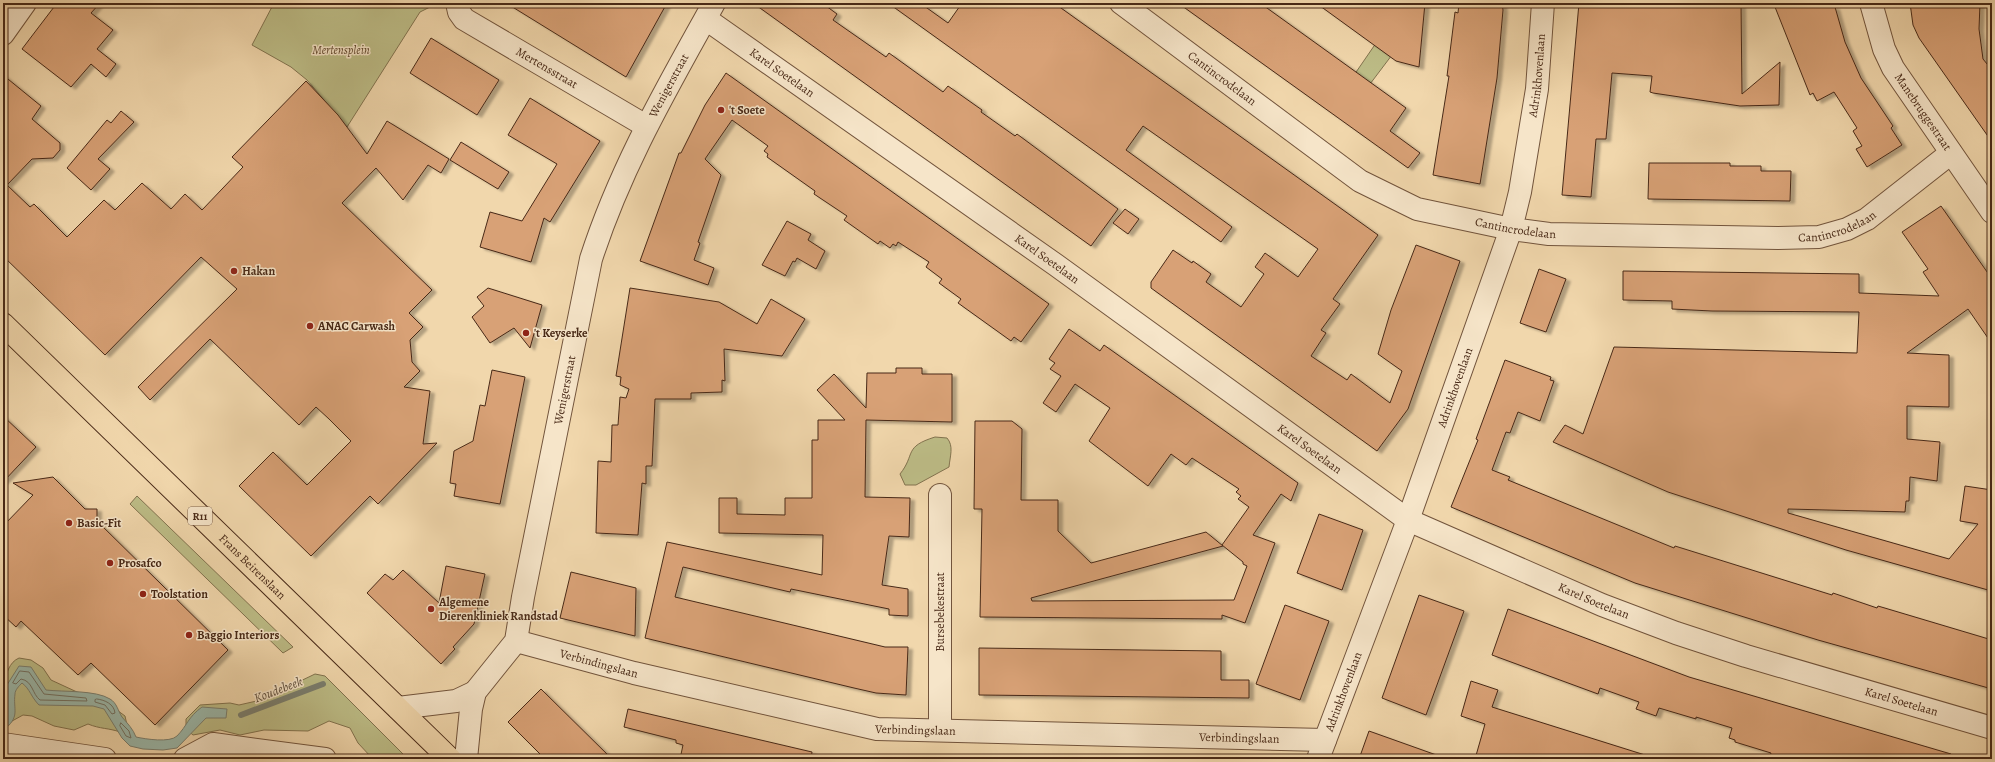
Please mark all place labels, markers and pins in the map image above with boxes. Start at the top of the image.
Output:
place label: 't Soete [729,102,765,118]
marker: 't Soete [716,105,726,115]
place label: Hakan [242,263,275,279]
marker: Hakan [229,266,239,276]
place label: ANAC Carwash [317,318,396,334]
marker: ANAC Carwash [305,321,315,331]
place label: 't Keyserke [534,325,588,341]
marker: 't Keyserke [521,328,531,338]
place label: Basic-Fit [77,515,121,531]
marker: Basic-Fit [64,518,74,528]
place label: Prosafco [118,555,162,571]
marker: Prosafco [105,558,115,568]
place label: Toolstation [151,586,208,602]
marker: Toolstation [138,589,148,599]
place label: Algemene Dierenkliniek Randstad [438,594,559,624]
marker: Algemene Dierenkliniek Randstad [426,604,436,614]
place label: Baggio Interiors [197,627,279,643]
marker: Baggio Interiors [184,630,194,640]

